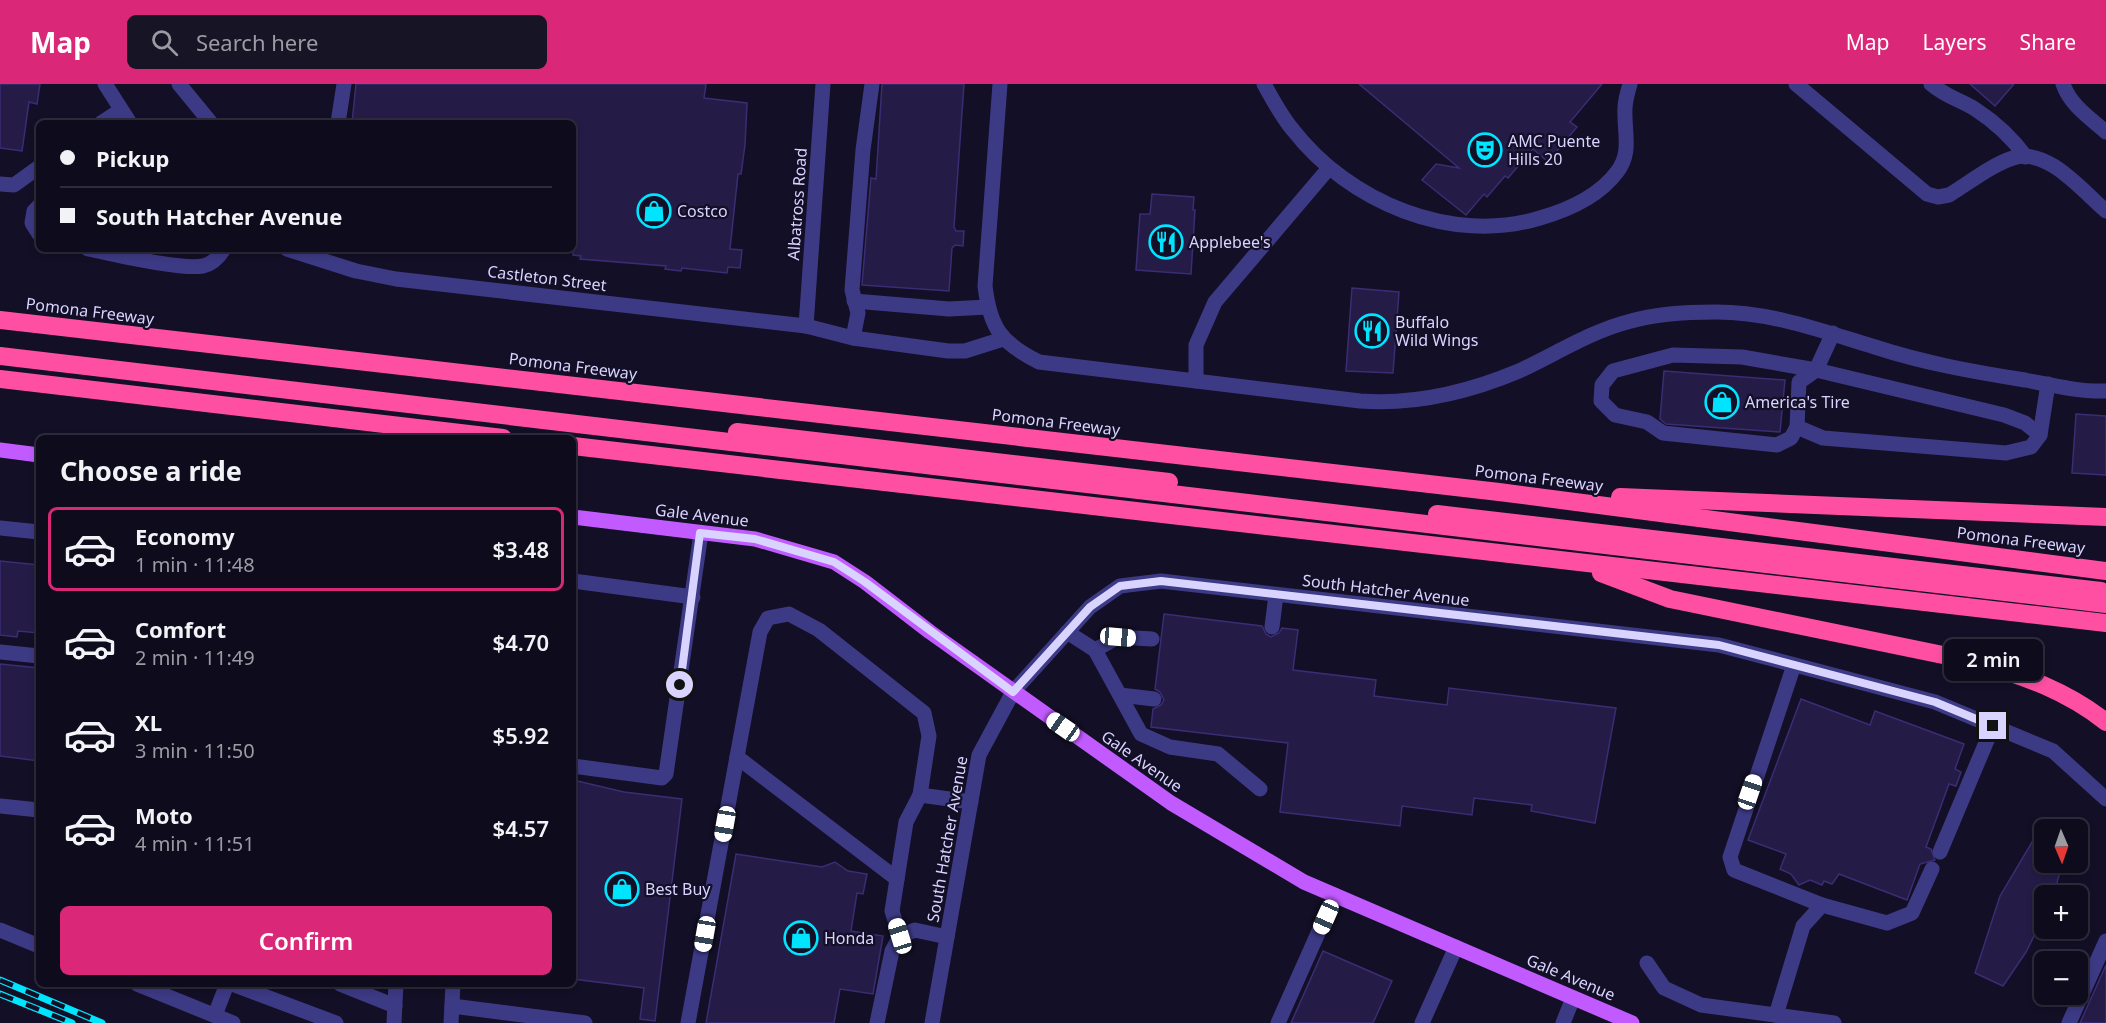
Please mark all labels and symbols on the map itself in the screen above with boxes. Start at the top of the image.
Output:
place label: AMC Puente Hills 20 [1508,130,1600,170]
theatre icon: AMC Puente Hills 20 [1467,132,1503,168]
street label: Albatross Road [782,147,812,261]
shop icon: Costco [636,193,672,229]
place label: Costco [677,200,728,222]
restaurant icon: Applebee's [1148,224,1184,260]
place label: Applebee's [1189,231,1271,253]
street label: Castleton Street [486,260,608,296]
street label: Pomona Freeway [25,292,156,330]
place label: Buffalo Wild Wings [1395,311,1479,351]
restaurant icon: Buffalo Wild Wings [1354,313,1390,349]
street label: Pomona Freeway [508,347,639,385]
shop icon: America's Tire [1704,384,1740,420]
place label: America's Tire [1745,391,1850,413]
street label: Pomona Freeway [991,403,1122,441]
street label: Pomona Freeway [1474,459,1605,497]
street label: Gale Avenue [654,498,750,532]
street label: Pomona Freeway [1956,521,2087,559]
street label: South Hatcher Avenue [1301,569,1471,611]
car [1099,626,1137,648]
callout: 2 min [1944,639,2042,681]
route start [666,671,693,698]
car [1043,709,1083,745]
route end [1979,712,2006,739]
street label: Gale Avenue [1097,725,1187,797]
street label: South Hatcher Avenue [922,754,972,924]
car [1736,772,1764,812]
car [713,805,737,843]
north arrow [2034,819,2088,873]
shop icon: Best Buy [604,871,640,907]
place label: Best Buy [645,878,711,900]
car [1310,897,1342,937]
car [693,915,717,953]
car [886,916,914,956]
shop icon: Honda [783,920,819,956]
place label: Honda [824,927,874,949]
street label: Gale Avenue [1523,948,1619,1006]

